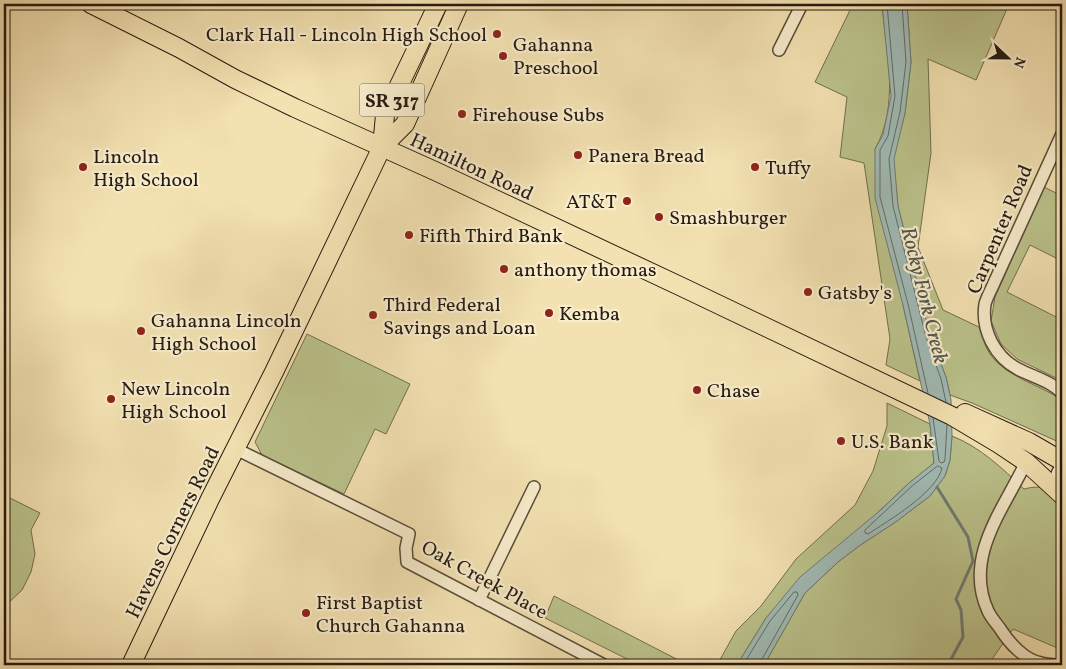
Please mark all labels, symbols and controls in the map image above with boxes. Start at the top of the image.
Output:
place label: Clark Hall - Lincoln High School [206,22,487,50]
marker: Clark Hall - Lincoln High School [491,28,503,40]
place label: Gahanna Preschool [513,32,598,83]
north arrow [984,32,1034,82]
marker: Gahanna Preschool [497,50,509,62]
text: N [1008,54,1029,71]
road number: SR 317 [360,84,424,116]
place label: Firehouse Subs [472,102,604,130]
marker: Firehouse Subs [456,108,468,120]
street label: Hamilton Road [405,127,537,209]
place label: Panera Bread [588,143,705,171]
place label: Lincoln High School [93,144,199,195]
marker: Panera Bread [572,149,584,161]
place label: Tuffy [765,155,811,183]
marker: Lincoln High School [77,161,89,173]
marker: Tuffy [749,161,761,173]
street label: Carpenter Road [961,161,1041,299]
place label: AT&T [566,189,617,217]
marker: AT&T [621,195,633,207]
place label: Smashburger [669,205,787,233]
marker: Smashburger [653,211,665,223]
place label: Fifth Third Bank [419,223,563,251]
water label: Rocky Fork Creek [893,224,955,367]
marker: Fifth Third Bank [403,229,415,241]
place label: anthony thomas [514,257,657,285]
marker: anthony thomas [498,263,510,275]
place label: Gatsby's [818,280,892,308]
marker: Gatsby's [802,286,814,298]
place label: Third Federal Savings and Loan [383,292,536,343]
place label: Kemba [559,301,620,329]
marker: Kemba [543,307,555,319]
place label: Gahanna Lincoln High School [151,308,302,359]
marker: Third Federal Savings and Loan [367,309,379,321]
marker: Gahanna Lincoln High School [135,325,147,337]
place label: New Lincoln High School [121,376,231,427]
place label: Chase [707,378,760,406]
marker: Chase [691,384,703,396]
marker: New Lincoln High School [105,393,117,405]
place label: U.S. Bank [851,429,934,457]
marker: U.S. Bank [835,435,847,447]
street label: Havens Corners Road [120,442,228,624]
street label: Oak Creek Place [416,534,552,627]
place label: First Baptist Church Gahanna [316,590,465,641]
marker: First Baptist Church Gahanna [300,607,312,619]

